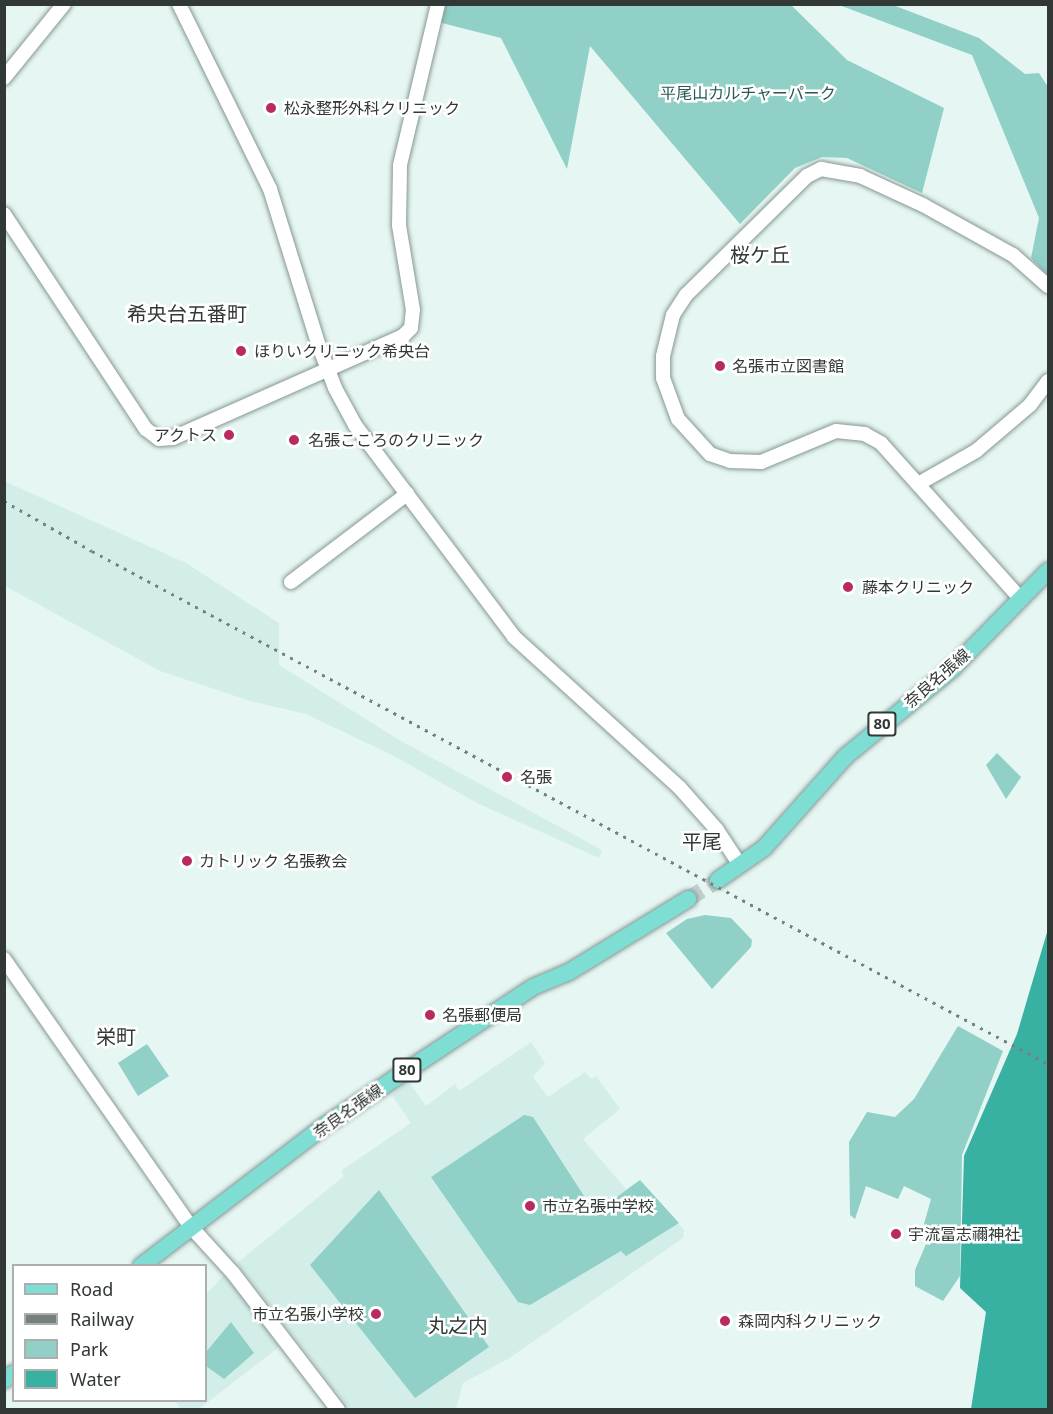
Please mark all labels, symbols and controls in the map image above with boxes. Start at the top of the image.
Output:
park label: 平尾山カルチャーパーク [660,83,836,103]
place label: 松永整形外科クリニック [284,98,460,118]
marker: 松永整形外科クリニック [262,99,280,117]
district label: 桜ケ丘 [730,242,790,266]
district label: 希央台五番町 [127,301,247,325]
place label: ほりいクリニック希央台 [254,341,430,361]
marker: ほりいクリニック希央台 [232,342,250,360]
place label: 名張市立図書館 [732,356,844,376]
marker: 名張市立図書館 [713,359,727,373]
place label: アクトス [153,425,217,445]
marker: アクトス [222,428,236,442]
place label: 名張こころのクリニック [308,430,484,450]
marker: 名張こころのクリニック [285,431,303,449]
place label: 藤本クリニック [862,577,974,597]
marker: 藤本クリニック [839,578,857,596]
street label: 奈良名張線 [901,645,973,711]
road number: 80 [867,712,897,736]
place label: 名張 [520,767,552,787]
marker: 名張 [498,768,516,786]
district label: 平尾 [682,829,722,853]
place label: カトリック 名張教会 [199,851,347,871]
marker: カトリック 名張教会 [180,854,194,868]
place label: 名張郵便局 [442,1005,522,1025]
marker: 名張郵便局 [423,1008,437,1022]
district label: 栄町 [96,1024,136,1048]
road number: 80 [392,1058,422,1082]
street label: 奈良名張線 [310,1080,386,1142]
place label: 市立名張中学校 [542,1196,654,1216]
marker: 市立名張中学校 [523,1199,537,1213]
place label: 宇流冨志禰神社 [908,1224,1020,1244]
marker: 宇流冨志禰神社 [889,1227,903,1241]
legend [12,1264,207,1402]
text: Road [70,1277,113,1301]
place label: 市立名張小学校 [252,1304,364,1324]
text: Railway [70,1307,134,1331]
marker: 市立名張小学校 [369,1307,383,1321]
place label: 森岡内科クリニック [738,1311,882,1331]
marker: 森岡内科クリニック [716,1312,734,1330]
district label: 丸之内 [428,1313,488,1337]
text: Park [70,1337,108,1361]
text: Water [70,1367,121,1391]

